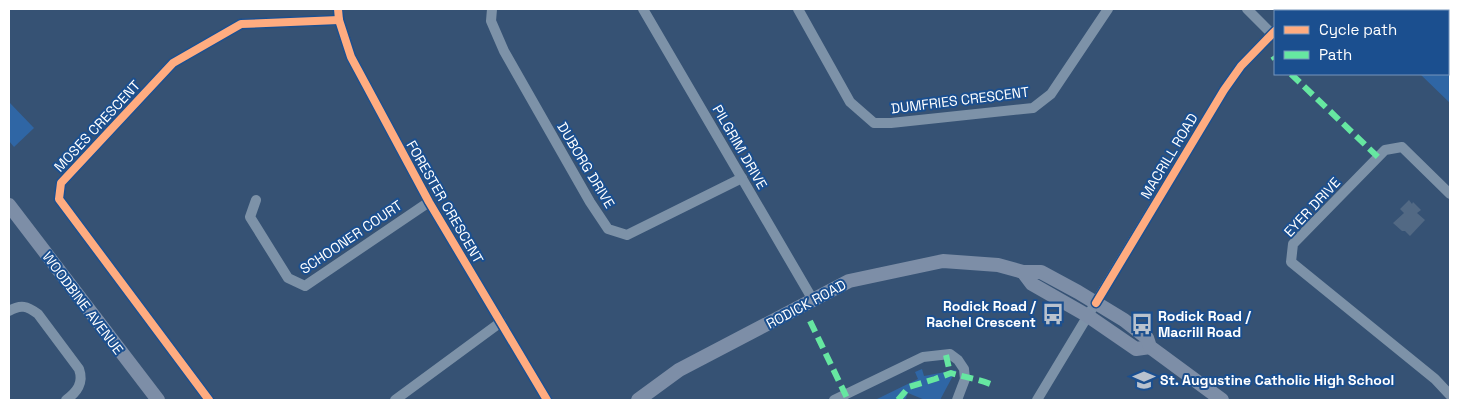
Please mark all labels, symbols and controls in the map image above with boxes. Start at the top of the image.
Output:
legend [1274,10,1449,75]
text: Cycle path [1319,20,1397,39]
text: Path [1319,45,1352,64]
street label: MOSES CRESCENT [50,76,144,176]
street label: DUMFRIES CRESCENT [890,83,1030,117]
street label: PILGRIM DRIVE [709,102,771,193]
street label: MACRILL ROAD [1136,110,1202,202]
street label: DUBORG DRIVE [553,119,619,211]
street label: FORESTER CRESCENT [402,137,488,267]
street label: EYER DRIVE [1280,173,1344,241]
street label: SCHOONER COURT [296,196,406,278]
street label: WOODBINE AVENUE [39,248,128,358]
street label: RODICK ROAD [763,275,849,333]
place label: Rodick Road / Rachel Crescent [926,297,1037,331]
bus stop icon: Rodick Road / Rachel Crescent [1040,301,1066,327]
place label: Rodick Road / Macrill Road [1158,307,1252,341]
bus stop icon: Rodick Road / Macrill Road [1129,311,1155,337]
school or university icon: St. Augustine Catholic High School [1131,367,1157,393]
place label: St. Augustine Catholic High School [1160,371,1394,389]

